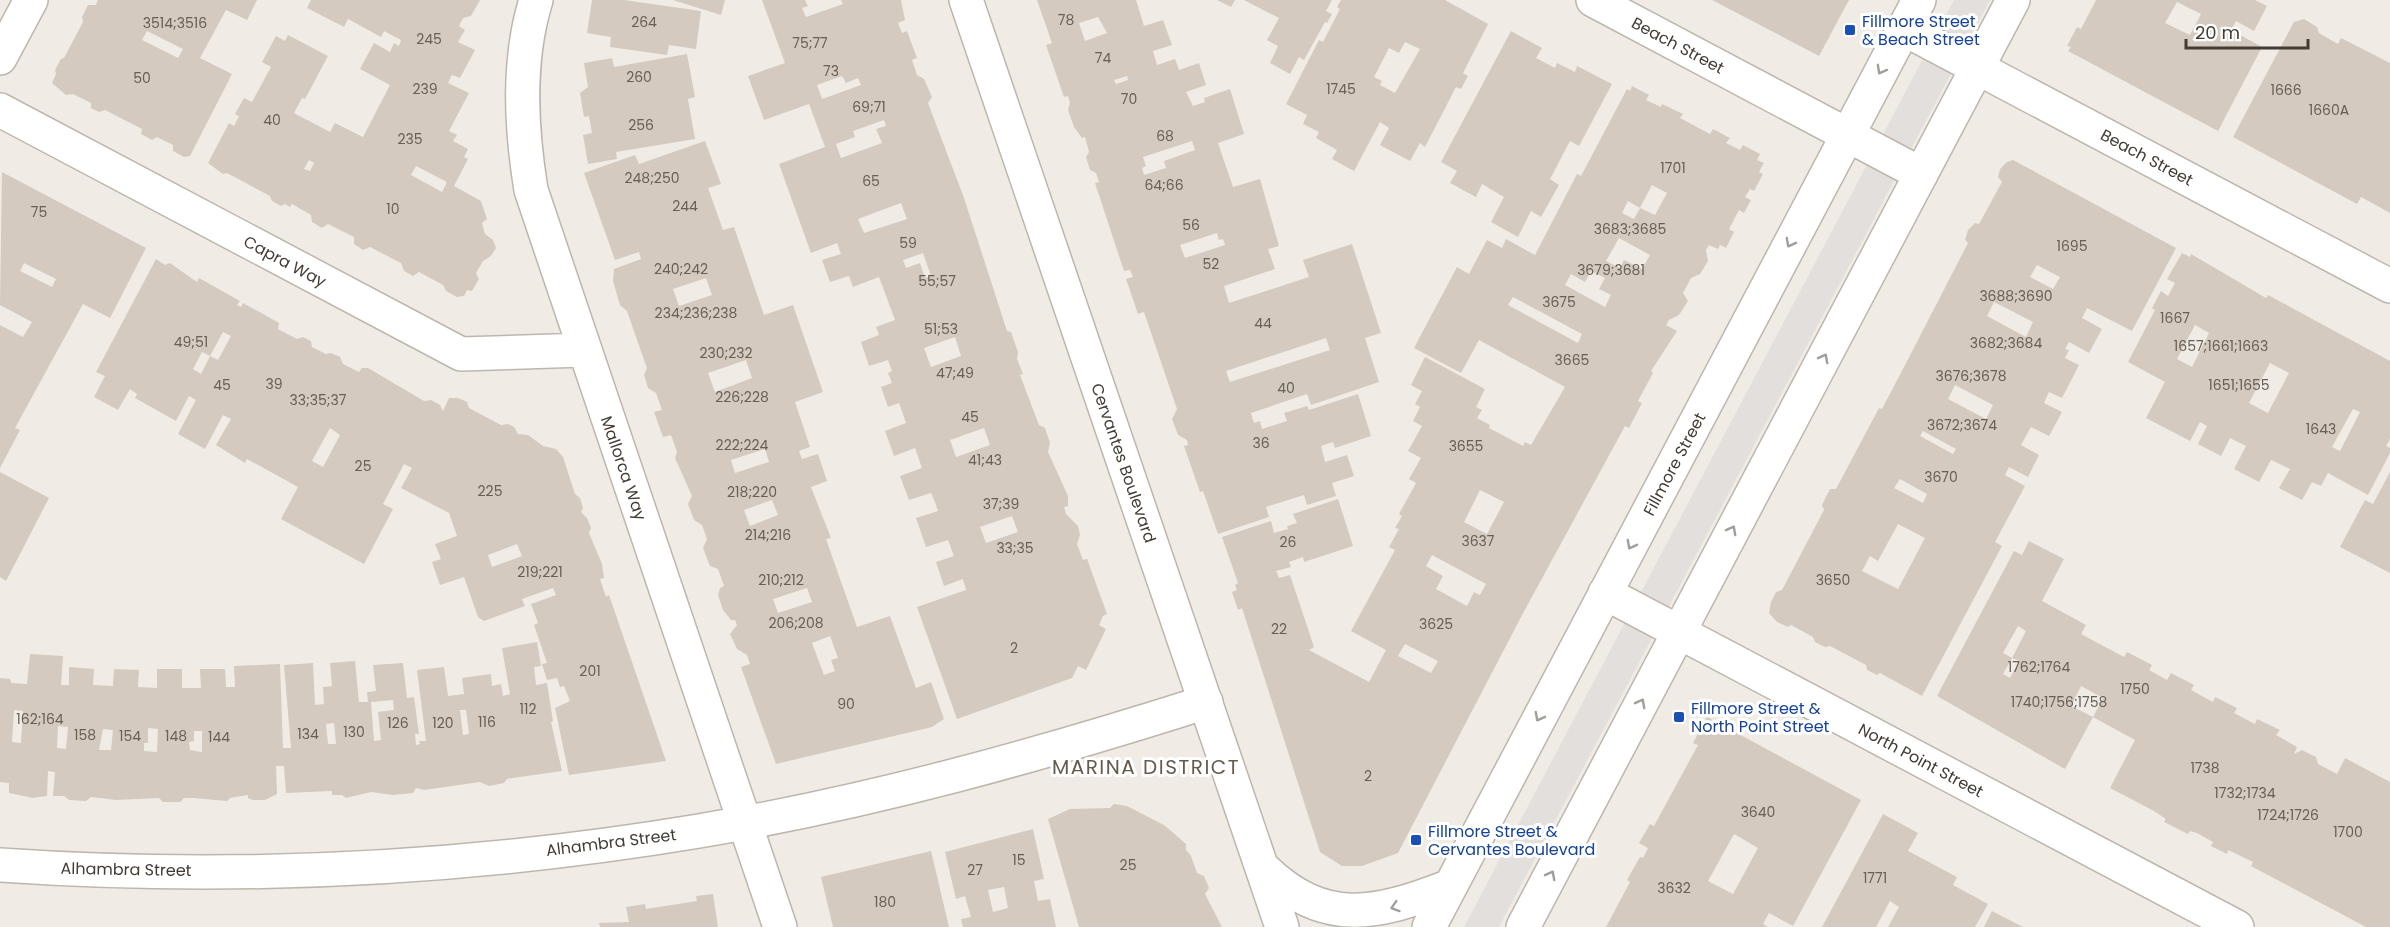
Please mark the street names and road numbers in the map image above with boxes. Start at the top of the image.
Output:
street label: Beach Street [1628,11,1728,80]
street label: Beach Street [2097,123,2197,192]
street label: Capra Way [239,230,330,293]
street label: Cervantes Boulevard [1085,380,1162,546]
street label: Fillmore Street [1638,409,1711,520]
street label: Mallorca Way [595,413,652,523]
street label: North Point Street [1854,718,1987,803]
street label: Alhambra Street [545,823,678,862]
street label: Alhambra Street [60,857,192,882]

